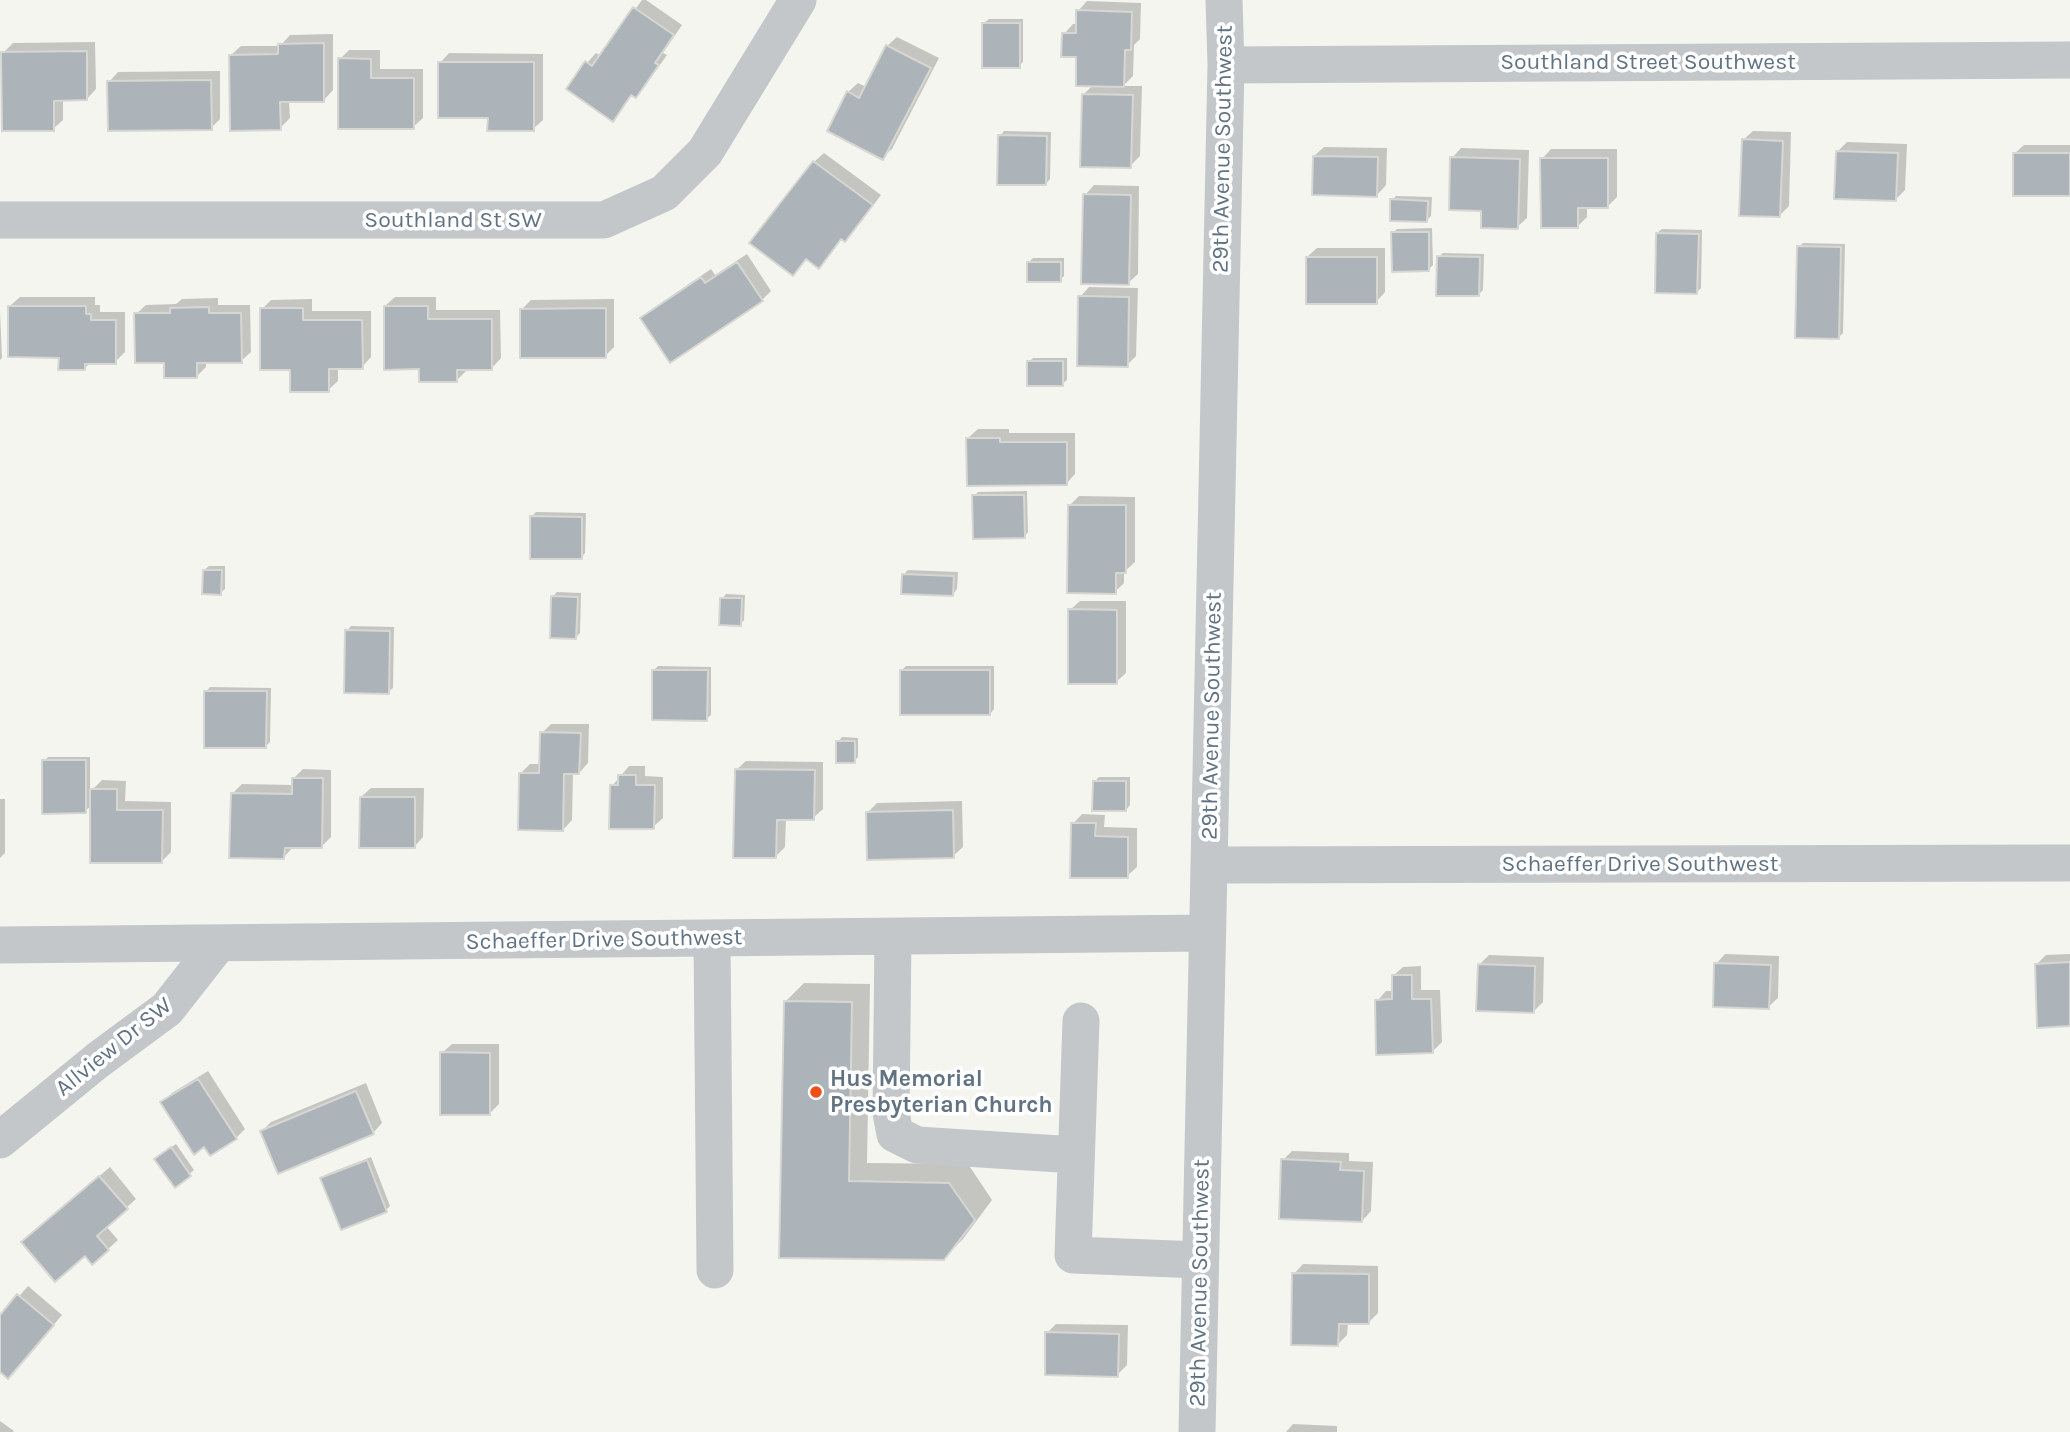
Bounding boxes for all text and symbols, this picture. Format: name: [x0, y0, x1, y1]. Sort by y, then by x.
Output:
street label: 29th Avenue Southwest: [1207, 25, 1239, 273]
street label: Southland Street Southwest: [1500, 48, 1796, 76]
street label: Southland St SW: [364, 206, 542, 234]
street label: 29th Avenue Southwest: [1196, 592, 1228, 840]
street label: Schaeffer Drive Southwest: [1502, 850, 1778, 878]
street label: Schaeffer Drive Southwest: [465, 924, 743, 956]
street label: Allview Dr SW: [50, 992, 178, 1102]
place label: Hus Memorial Presbyterian Church: [830, 1065, 1053, 1119]
marker: Hus Memorial Presbyterian Church: [808, 1084, 824, 1100]
street label: 29th Avenue Southwest: [1184, 1159, 1216, 1407]

